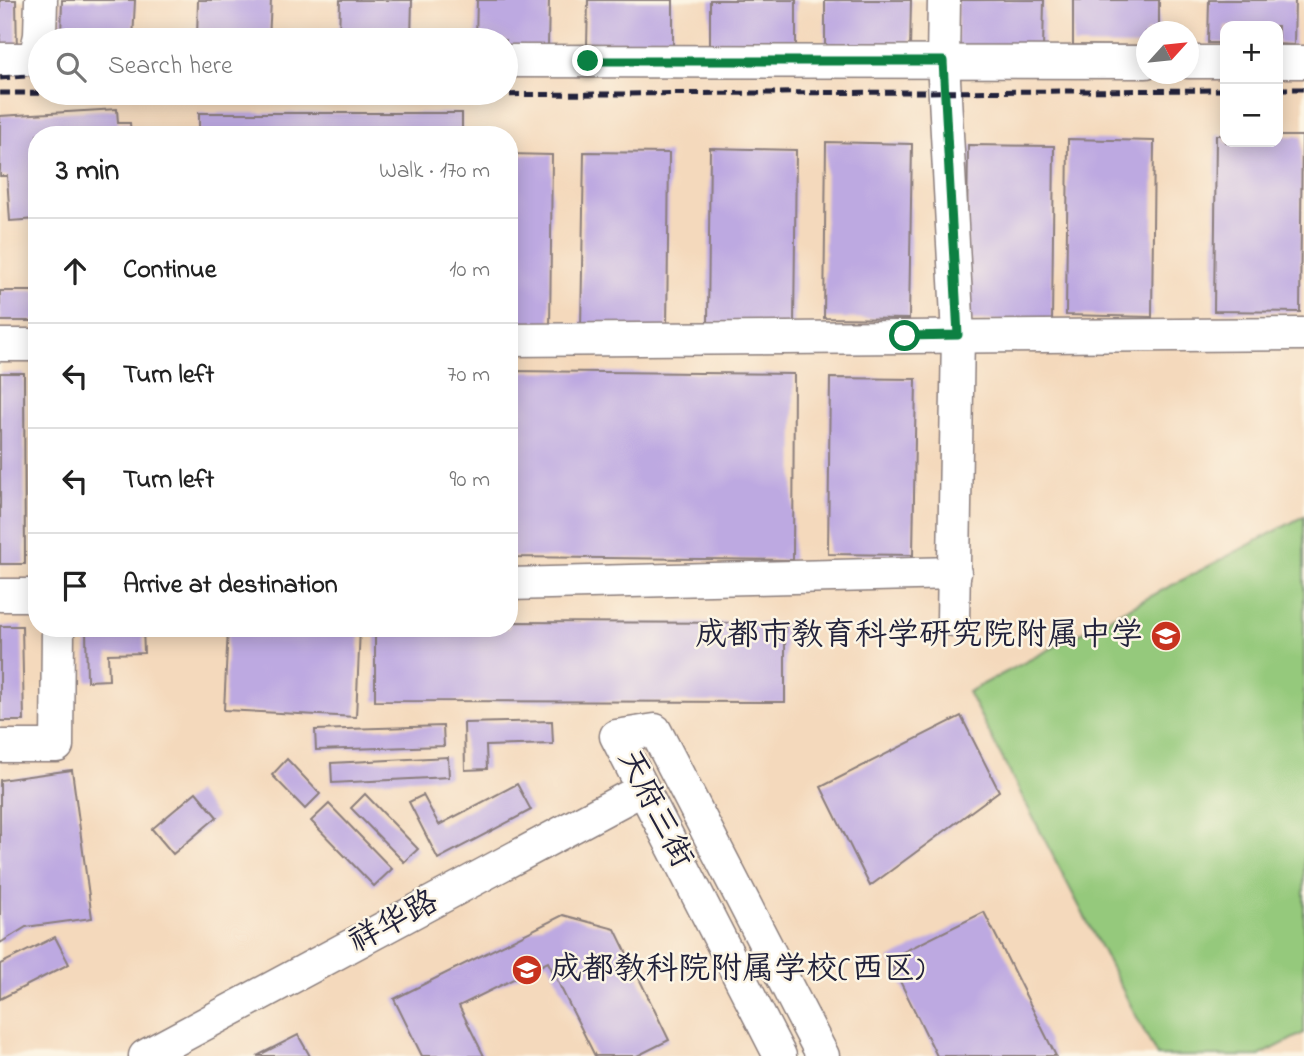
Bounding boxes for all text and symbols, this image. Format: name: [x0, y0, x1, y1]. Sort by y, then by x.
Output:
north arrow: [1136, 21, 1199, 84]
map controls: [1220, 21, 1283, 147]
button: +: [1220, 21, 1283, 84]
search box: [28, 28, 518, 105]
route end: [572, 45, 603, 76]
icon: search: [52, 48, 90, 86]
text: Search here: [108, 48, 233, 86]
button: −: [1220, 84, 1283, 147]
text: 3 min: [56, 150, 119, 194]
text: Walk · 170 m: [379, 155, 490, 188]
icon: ahead: [56, 252, 94, 290]
text: Continue: [123, 252, 216, 290]
text: 10 m: [449, 254, 490, 287]
route start: [889, 320, 920, 351]
icon: left: [56, 357, 94, 395]
text: Turn left: [123, 357, 214, 395]
text: 70 m: [447, 359, 490, 392]
icon: left: [56, 462, 94, 500]
text: Turn left: [123, 462, 214, 500]
text: 90 m: [450, 464, 490, 497]
icon: arrive: [56, 567, 94, 605]
text: Arrive at destination: [123, 567, 338, 605]
place label: 成都市教育科学研究院附属中学: [695, 613, 1143, 660]
school or university icon: 成都市教育科学研究院附属中学: [1149, 619, 1183, 653]
street label: 天府三街: [604, 741, 704, 877]
street label: 祥华路: [341, 880, 447, 966]
place label: 成都教科院附属学校(西区): [550, 947, 925, 994]
school or university icon: 成都教科院附属学校(西区): [510, 953, 544, 987]

